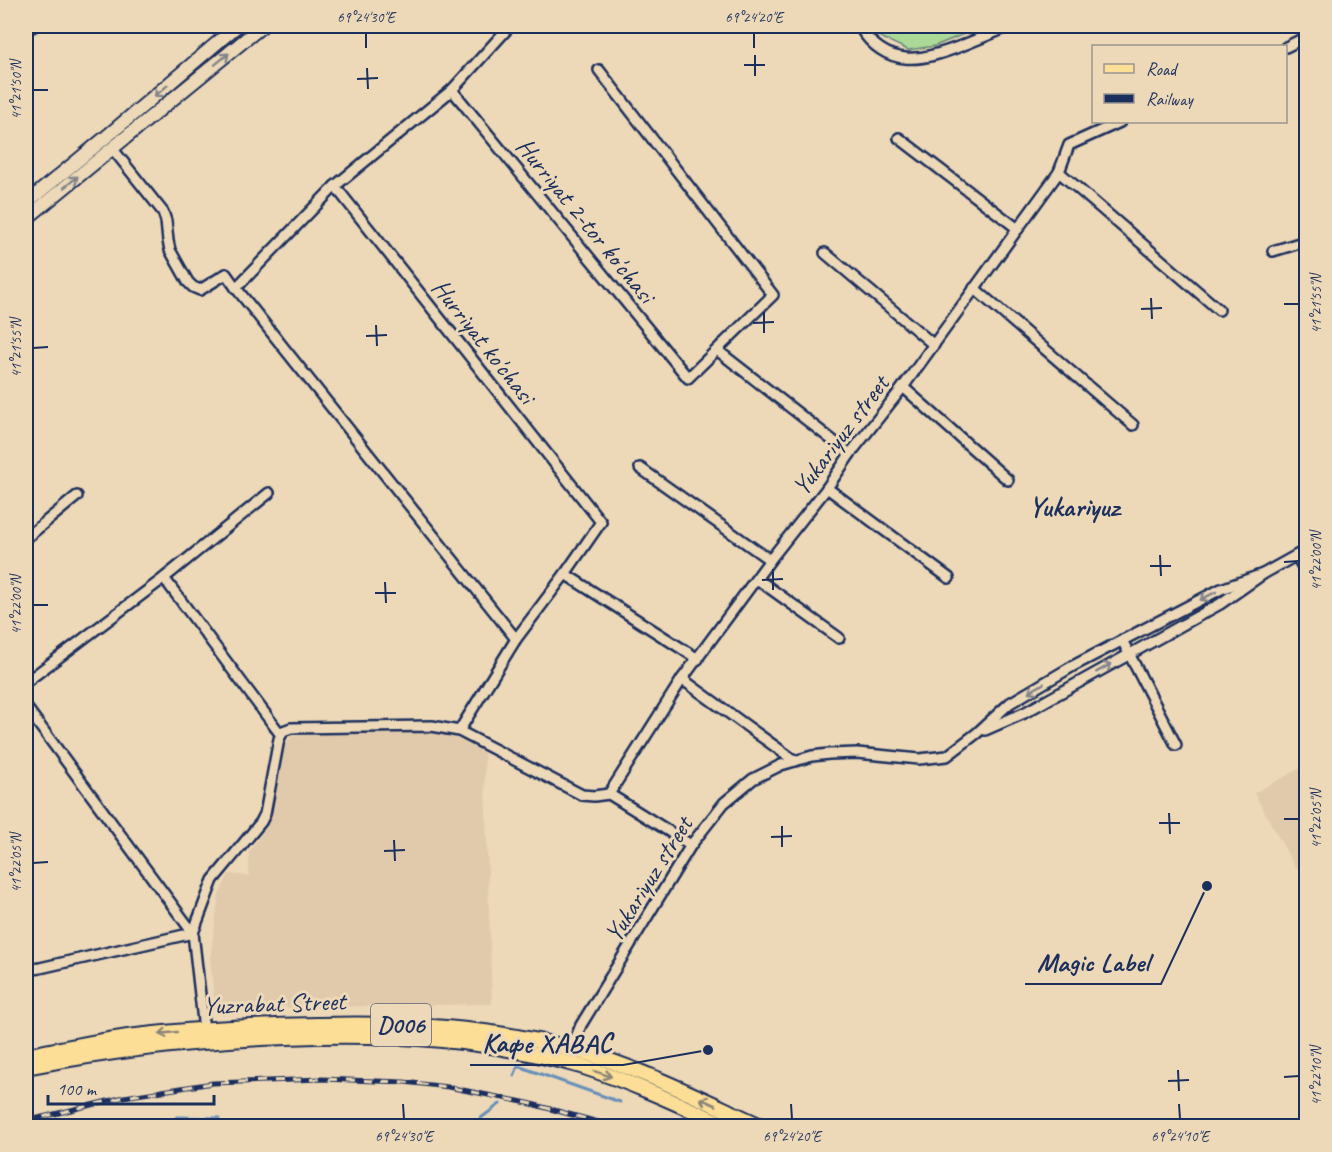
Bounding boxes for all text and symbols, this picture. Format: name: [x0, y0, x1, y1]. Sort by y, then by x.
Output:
text: 69°24'30"E: [337, 8, 397, 27]
text: 69°24'20"E: [725, 8, 785, 27]
legend: [1092, 45, 1287, 123]
one-way arrow: [214, 52, 230, 65]
text: 41°21'50"N: [7, 57, 26, 120]
text: Road: [1146, 58, 1179, 80]
one-way arrow: [154, 84, 169, 98]
text: Railway: [1146, 88, 1194, 110]
street label: Hurriyat 2-tor ko'chasi: [509, 131, 665, 312]
one-way arrow: [63, 175, 78, 189]
text: 41°21'55"N: [1307, 271, 1326, 334]
street label: Hurriyat ko'chasi: [424, 272, 545, 413]
text: 41°21'55"N: [7, 315, 26, 378]
street label: Yukariyuz street: [785, 367, 898, 502]
district label: Yukariyuz: [1029, 489, 1122, 524]
text: 41°22'00"N: [1307, 528, 1326, 591]
text: 41°22'00"N: [7, 572, 26, 635]
one-way arrow: [1200, 591, 1218, 602]
one-way arrow: [1095, 662, 1112, 674]
one-way arrow: [1028, 683, 1046, 694]
text: 41°22'05"N: [1307, 786, 1326, 849]
street label: Yukariyuz street: [597, 808, 701, 948]
text: 41°22'05"N: [7, 830, 26, 893]
callout: Magic Label: [1025, 939, 1161, 984]
text: Magic Label: [1037, 945, 1154, 979]
street label: Yuzrabat Street: [202, 984, 348, 1022]
road number: D006: [371, 1004, 431, 1046]
callout: Кафе ХАВАС: [470, 1020, 623, 1065]
text: Кафе ХАВАС: [482, 1026, 615, 1060]
one-way arrow: [159, 1028, 179, 1039]
text: 41°22'10"N: [1307, 1043, 1326, 1106]
scale bar: [48, 1068, 214, 1106]
one-way arrow: [593, 1069, 612, 1080]
text: 100 m: [57, 1078, 98, 1100]
one-way arrow: [699, 1096, 717, 1108]
text: 69°24'30"E: [375, 1127, 435, 1146]
text: 69°24'20"E: [763, 1127, 823, 1146]
text: 69°24'10"E: [1151, 1127, 1211, 1146]

